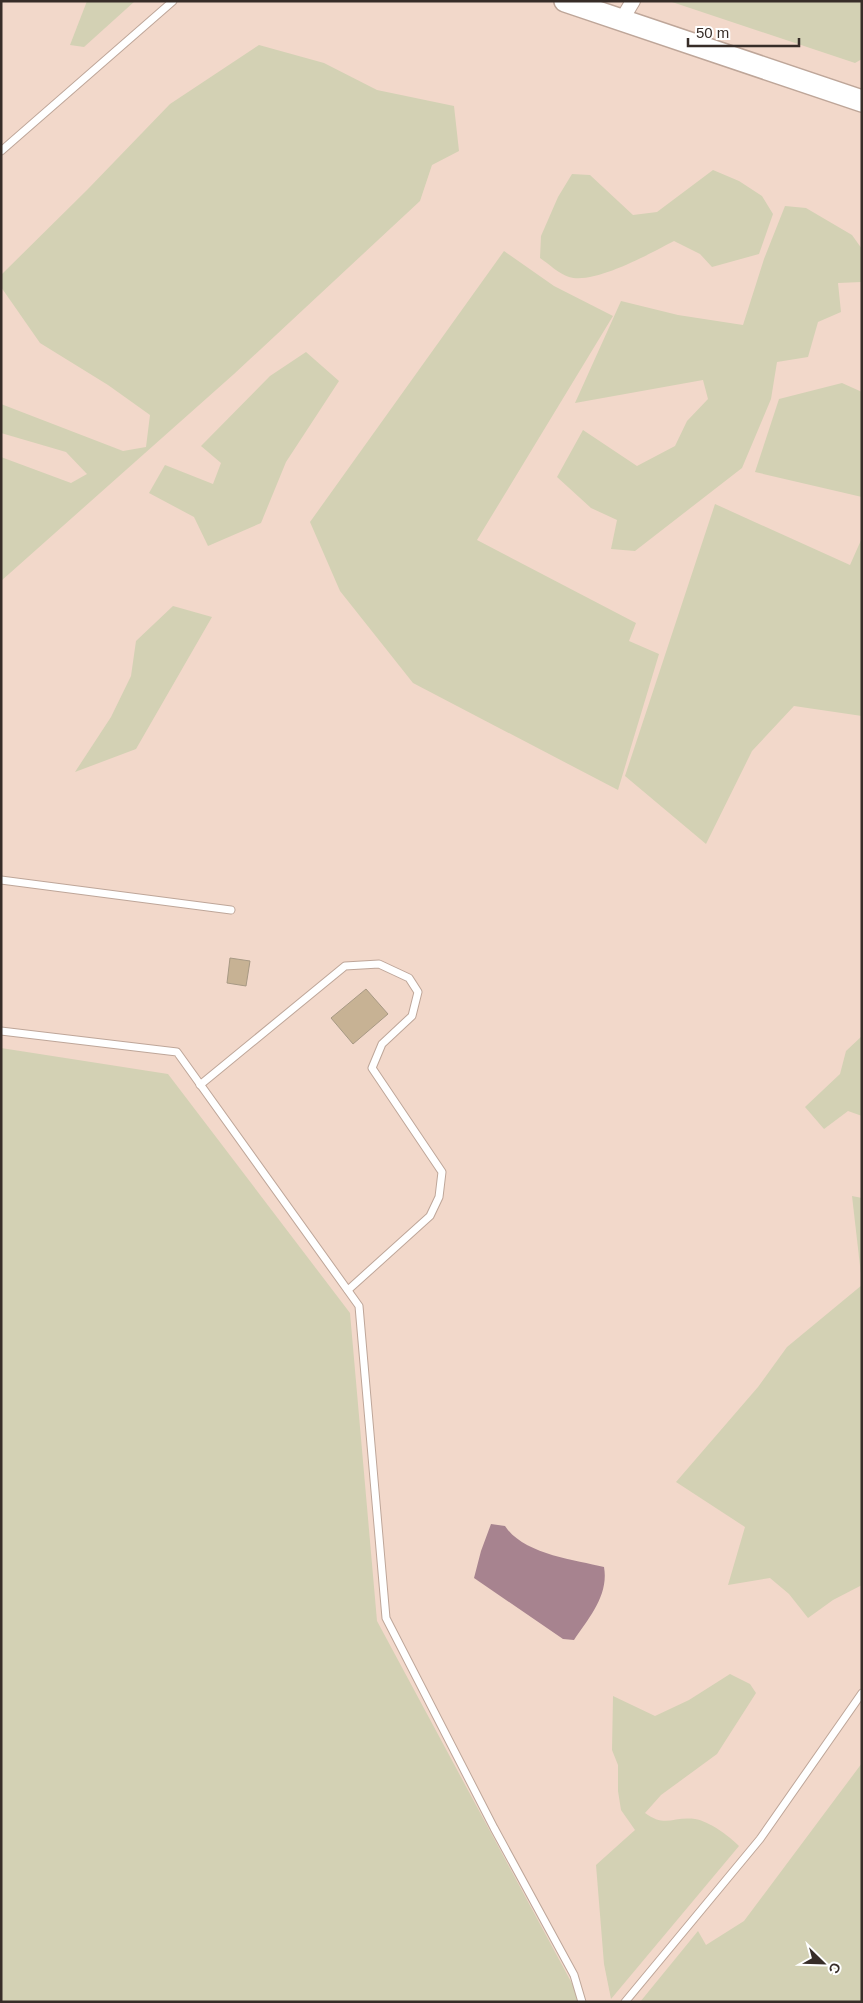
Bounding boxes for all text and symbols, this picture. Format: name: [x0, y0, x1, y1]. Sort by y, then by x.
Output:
scale bar: [688, 15, 799, 47]
text: 50 m: [696, 24, 729, 41]
north arrow: [798, 1938, 848, 1988]
text: С: [826, 1960, 844, 1976]

